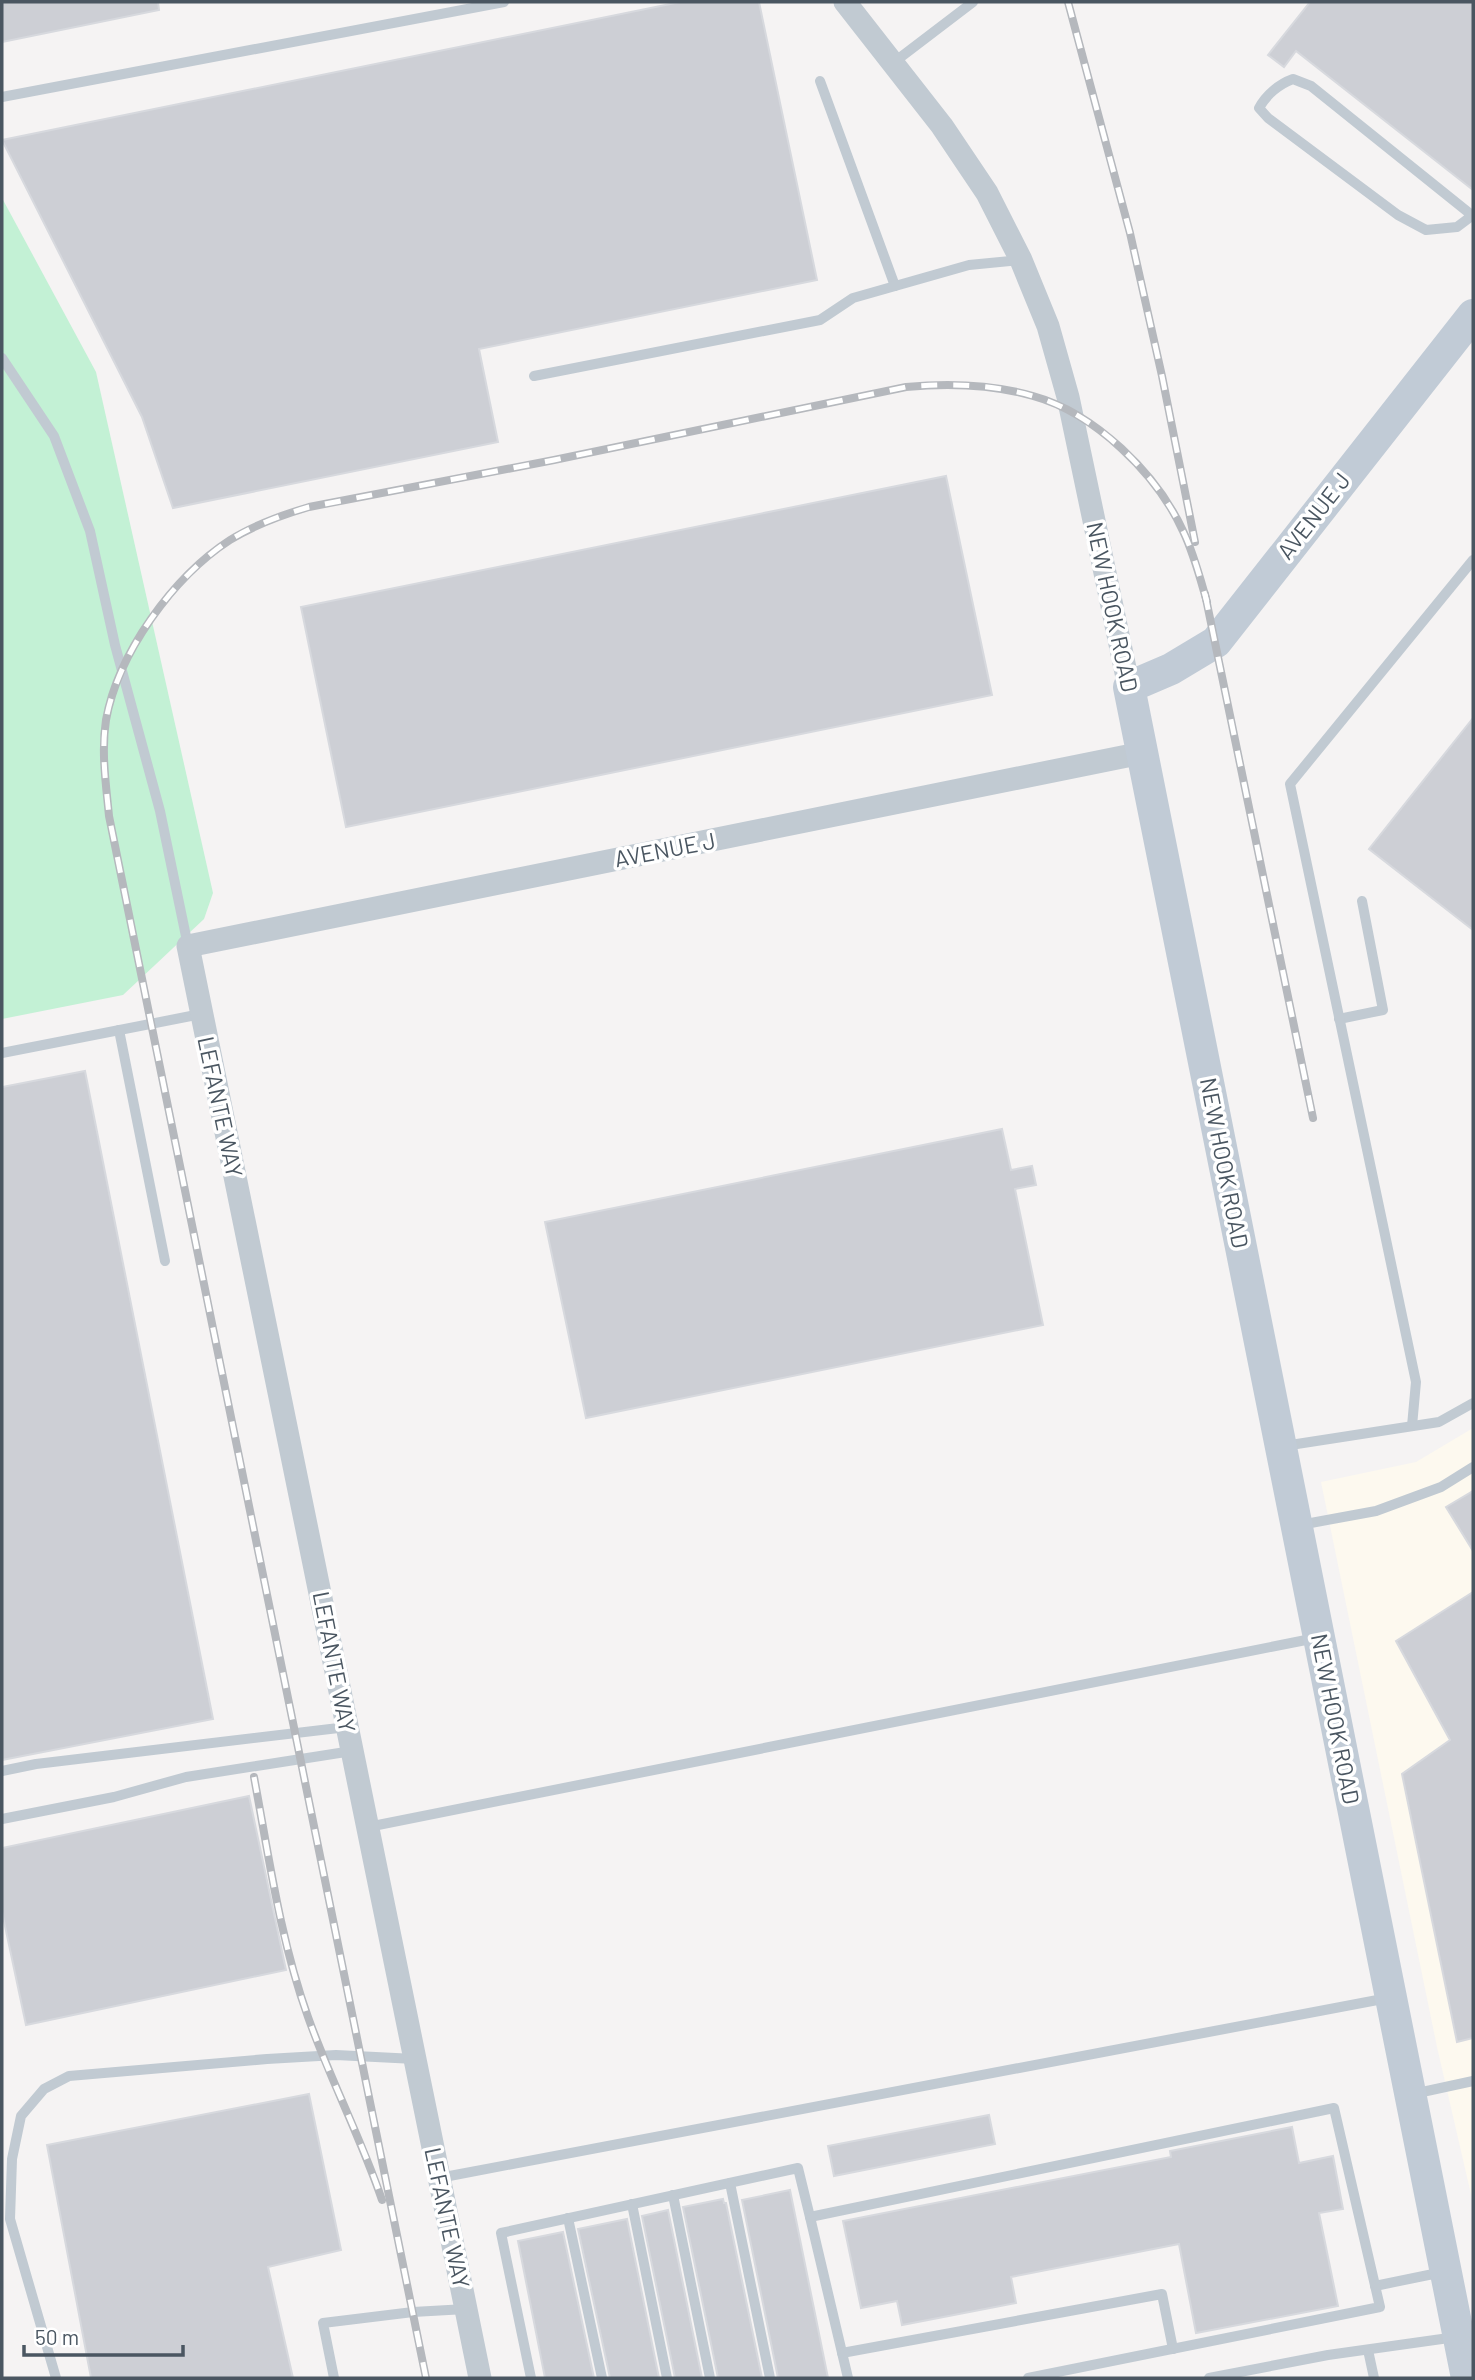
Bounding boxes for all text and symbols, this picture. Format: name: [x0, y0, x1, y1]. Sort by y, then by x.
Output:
street label: AVENUE J: [1271, 466, 1356, 564]
street label: NEW HOOK ROAD: [1081, 519, 1145, 694]
street label: AVENUE J: [612, 826, 718, 873]
street label: LEFANTE WAY: [192, 1034, 250, 1180]
street label: NEW HOOK ROAD: [1195, 1075, 1255, 1250]
street label: LEFANTE WAY: [308, 1589, 362, 1735]
street label: NEW HOOK ROAD: [1306, 1631, 1366, 1806]
street label: LEFANTE WAY: [419, 2145, 477, 2291]
scale bar: [24, 2314, 184, 2358]
text: 50 m: [35, 2324, 79, 2349]

